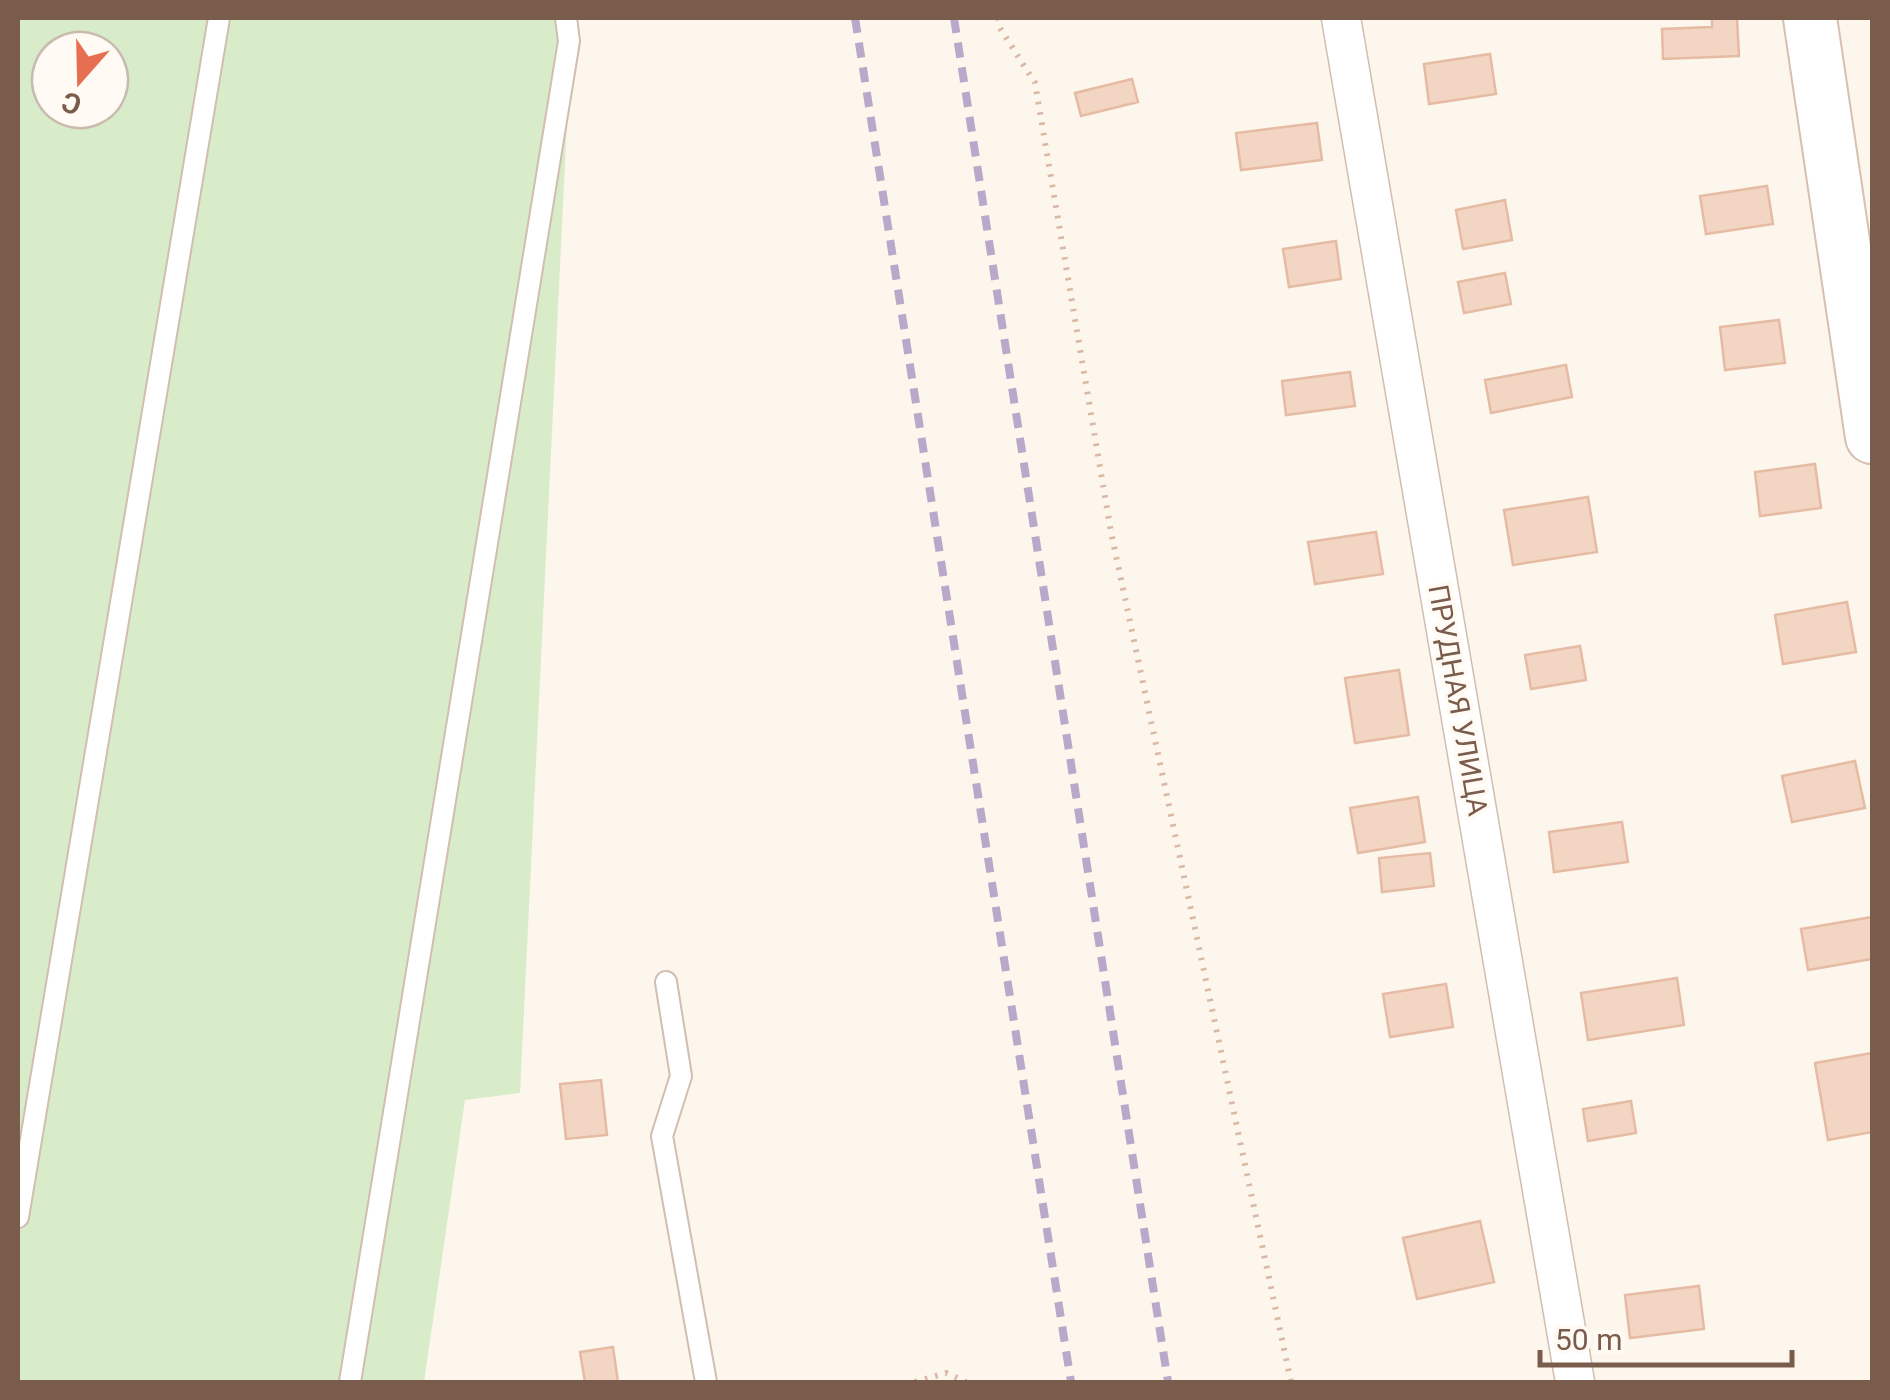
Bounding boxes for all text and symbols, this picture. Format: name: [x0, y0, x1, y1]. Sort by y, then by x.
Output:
north arrow: [30, 30, 130, 130]
text: С: [57, 84, 86, 122]
street label: ПРУДНАЯ УЛИЦА: [1421, 582, 1495, 818]
scale bar: [1540, 1305, 1792, 1367]
text: 50 m: [1555, 1322, 1622, 1357]

